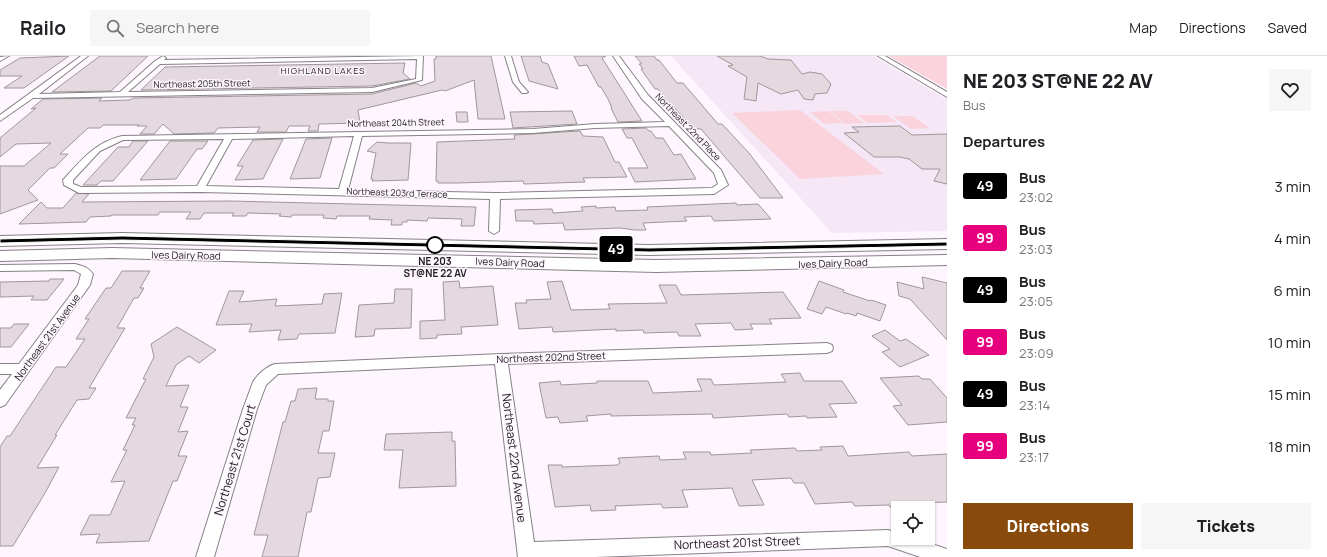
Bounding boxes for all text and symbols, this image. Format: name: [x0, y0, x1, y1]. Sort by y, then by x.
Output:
search box: [90, 10, 370, 46]
text: Railo: [20, 15, 66, 41]
icon: search: [104, 17, 126, 39]
text: Search here: [136, 17, 219, 38]
text: Map: [1129, 18, 1157, 37]
text: Directions: [1179, 18, 1246, 37]
text: Saved: [1268, 18, 1307, 37]
district label: HIGHLAND LAKES: [280, 64, 366, 77]
text: NE 203 ST@NE 22 AV: [963, 68, 1153, 94]
button: heart: [1269, 69, 1311, 111]
street label: Northeast 205th Street: [153, 76, 251, 91]
street label: Northeast 22nd Place: [653, 90, 724, 163]
text: Bus: [963, 96, 986, 114]
street label: Northeast 204th Street: [347, 115, 445, 130]
text: Departures: [963, 131, 1045, 152]
text: Bus: [1019, 167, 1046, 188]
text: 49: [977, 176, 993, 195]
text: 3 min: [1275, 176, 1311, 197]
street label: Northeast 203rd Terrace: [346, 184, 448, 201]
text: 23:02: [1019, 188, 1053, 206]
text: Bus: [1019, 219, 1046, 240]
text: 99: [976, 228, 994, 247]
text: 4 min: [1274, 228, 1311, 249]
marker: NE 203 ST@NE 22 AV: [426, 236, 444, 254]
line badge: 49: [598, 236, 634, 262]
text: 49: [608, 239, 624, 258]
text: 23:03: [1019, 240, 1053, 258]
street label: Ives Dairy Road: [151, 247, 221, 263]
place label: NE 203 ST@NE 22 AV: [403, 254, 467, 280]
street label: Ives Dairy Road: [475, 254, 545, 270]
street label: Ives Dairy Road: [798, 255, 868, 271]
text: Bus: [1019, 271, 1046, 292]
text: 49: [977, 280, 993, 299]
text: 6 min: [1274, 280, 1311, 301]
street label: Northeast 21st Avenue: [11, 291, 83, 383]
text: 23:05: [1019, 292, 1053, 310]
text: Bus: [1019, 323, 1046, 344]
text: 99: [976, 332, 994, 351]
text: 10 min: [1268, 332, 1311, 353]
text: 23:09: [1019, 344, 1053, 362]
street label: Northeast 202nd Street: [496, 348, 606, 366]
text: Bus: [1019, 375, 1046, 396]
text: 49: [977, 384, 993, 403]
text: 15 min: [1268, 384, 1311, 405]
street label: Northeast 22nd Avenue: [498, 392, 531, 523]
text: 23:14: [1019, 396, 1050, 414]
street label: Northeast 21st Court: [209, 402, 260, 518]
text: Bus: [1019, 427, 1046, 448]
text: 99: [976, 436, 994, 455]
text: 18 min: [1268, 436, 1311, 457]
text: 23:17: [1019, 448, 1049, 466]
map controls: [891, 501, 935, 545]
button: locate: [891, 501, 935, 545]
button: Directions: [963, 503, 1133, 549]
button: Tickets: [1141, 503, 1311, 549]
street label: Northeast 201st Street: [674, 532, 801, 553]

